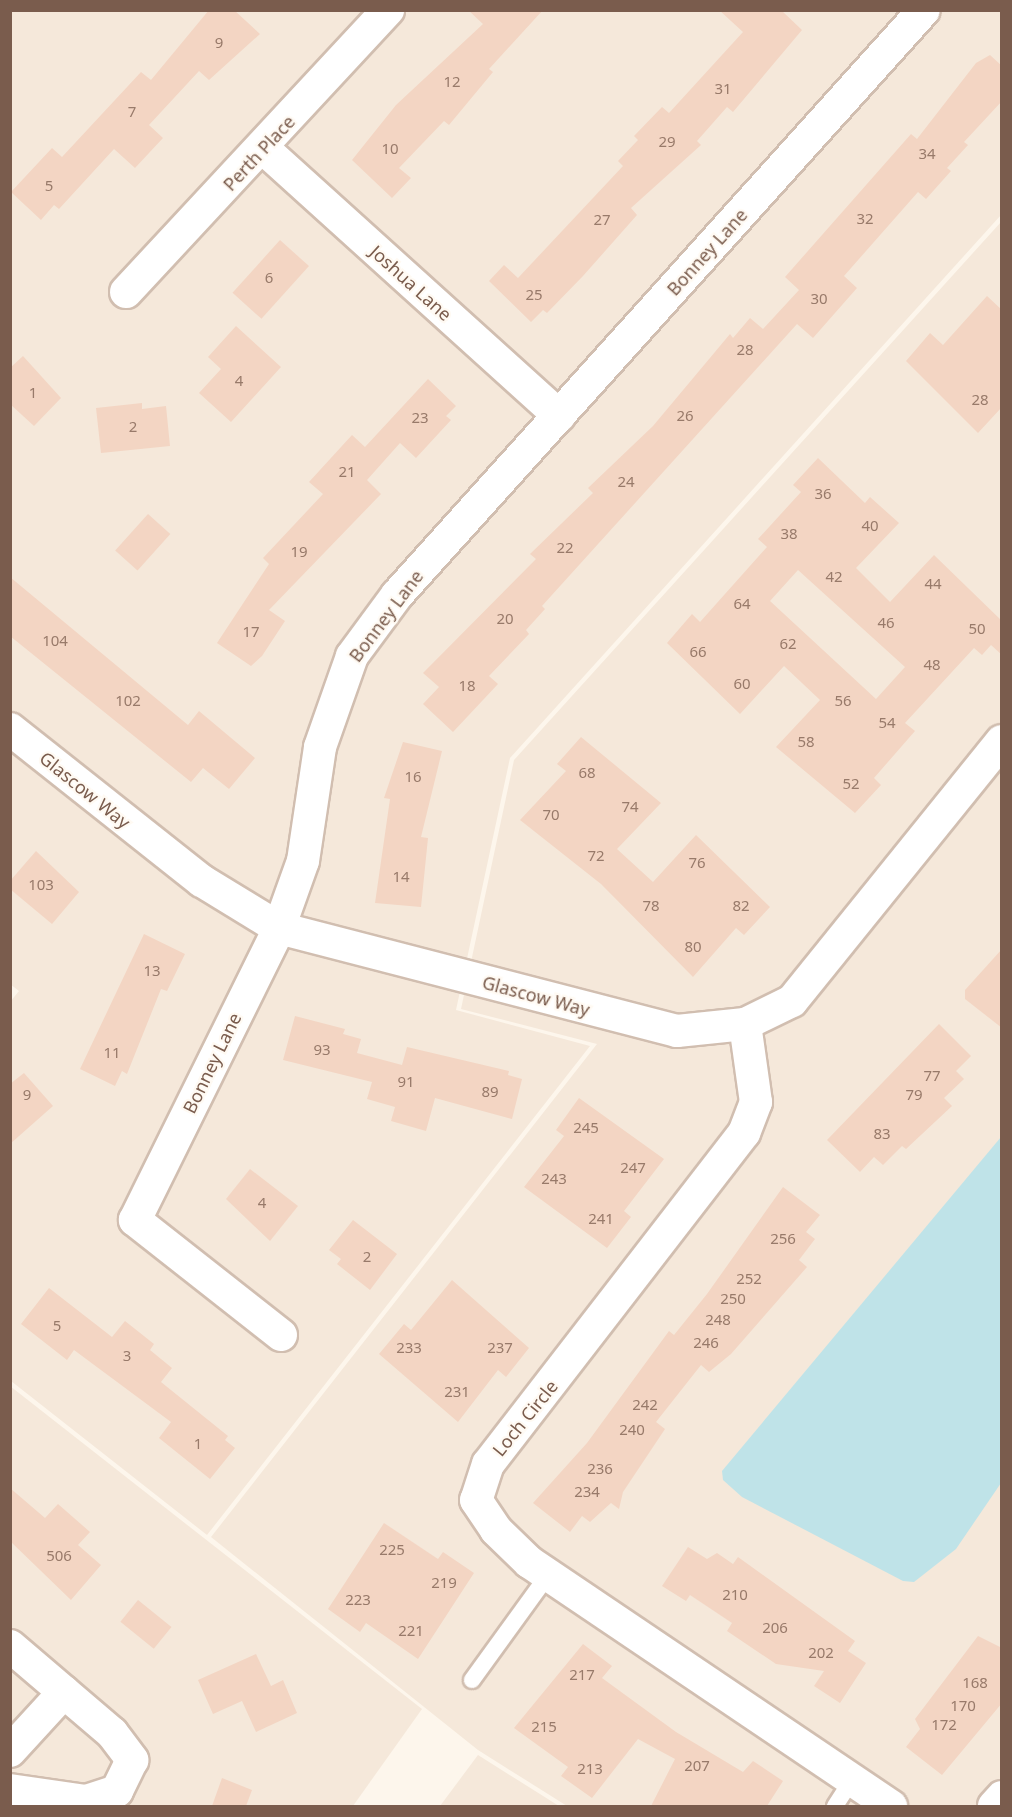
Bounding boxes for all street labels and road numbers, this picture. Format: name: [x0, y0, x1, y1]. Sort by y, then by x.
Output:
street label: Perth Place: [219, 111, 299, 195]
street label: Bonney Lane: [662, 204, 752, 300]
street label: Joshua Lane: [366, 241, 456, 325]
street label: Bonney Lane: [344, 566, 428, 666]
street label: Glascow Way: [35, 747, 135, 833]
street label: Glascow Way: [480, 971, 592, 1021]
street label: Bonney Lane: [178, 1009, 246, 1117]
street label: Loch Circle: [488, 1376, 562, 1460]

